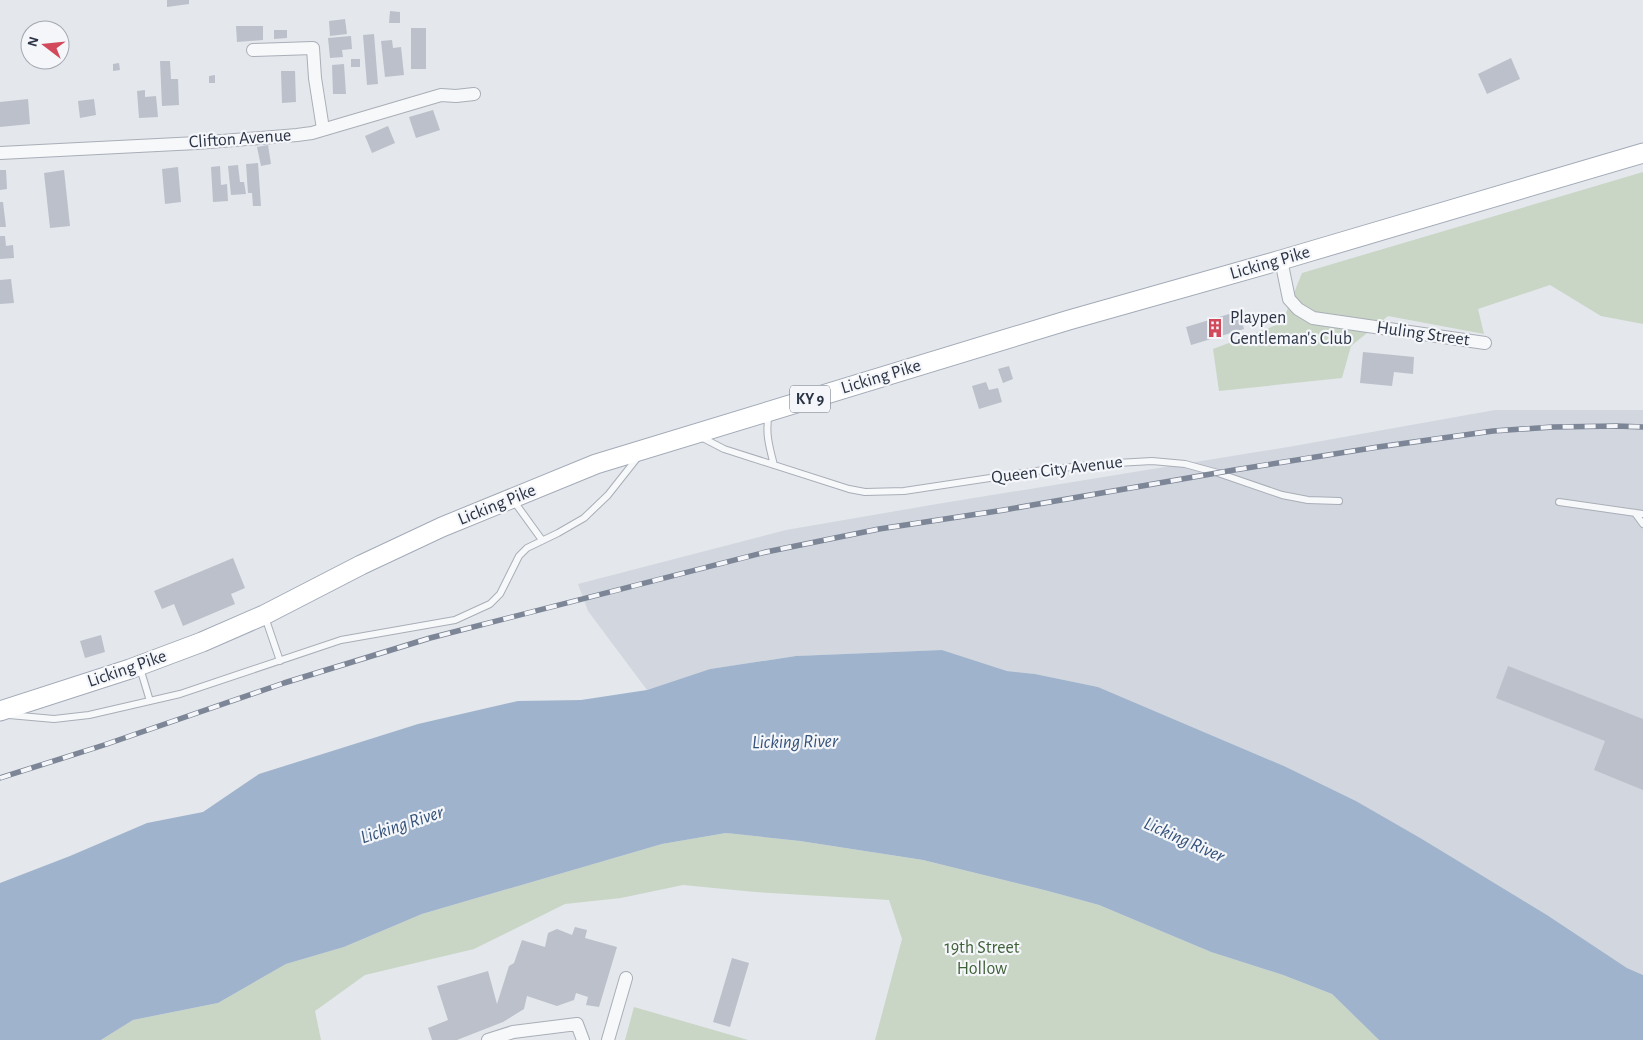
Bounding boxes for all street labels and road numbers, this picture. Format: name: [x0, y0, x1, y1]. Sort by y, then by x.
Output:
street label: Clifton Avenue: [188, 126, 292, 152]
street label: Licking Pike: [1228, 243, 1312, 283]
street label: Huling Street: [1375, 319, 1471, 349]
street label: Licking Pike: [839, 356, 923, 398]
road number: KY 9: [790, 386, 830, 412]
street label: Queen City Avenue: [990, 453, 1124, 487]
street label: Licking Pike: [455, 481, 539, 529]
street label: Licking Pike: [85, 647, 169, 691]

